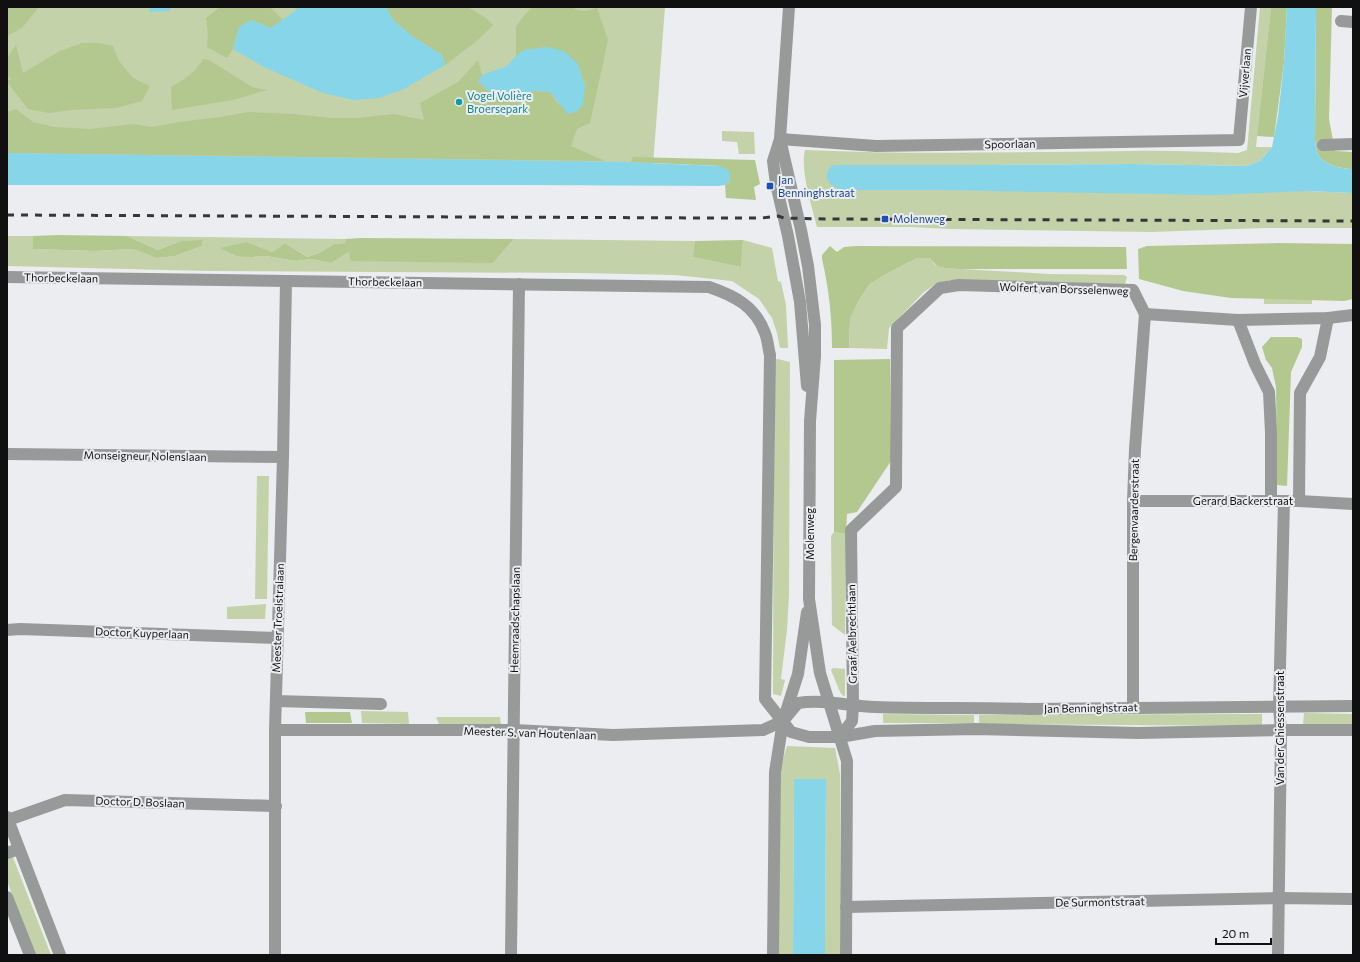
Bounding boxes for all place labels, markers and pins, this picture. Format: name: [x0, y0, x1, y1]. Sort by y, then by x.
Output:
place label: Vogel Volière Broersepark: [467, 89, 532, 115]
marker: Vogel Volière Broersepark: [454, 97, 464, 107]
place label: Jan Benninghstraat: [778, 173, 855, 199]
marker: Jan Benninghstraat: [765, 181, 775, 191]
place label: Molenweg: [893, 212, 945, 225]
marker: Molenweg: [880, 214, 890, 224]

